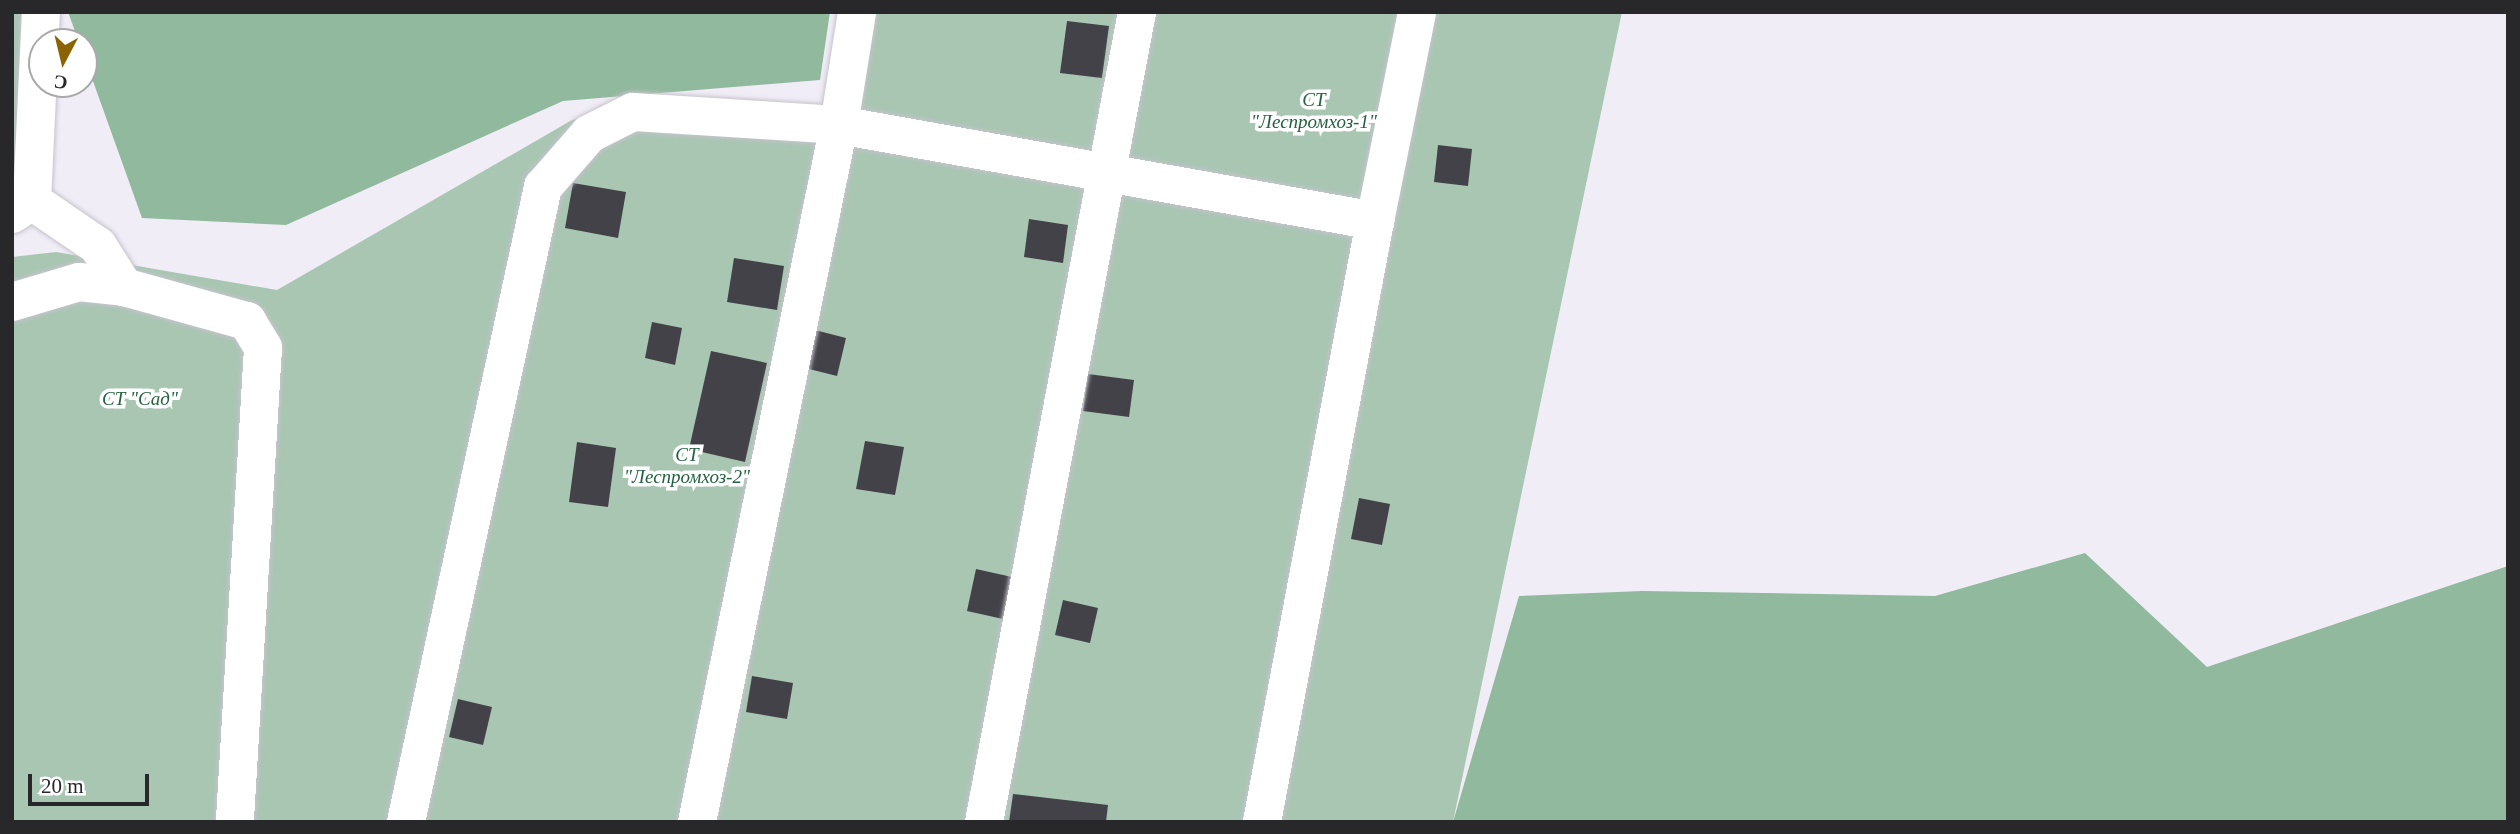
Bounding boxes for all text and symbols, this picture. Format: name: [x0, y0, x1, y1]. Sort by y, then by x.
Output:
north arrow: [28, 28, 98, 98]
text: С: [53, 71, 69, 94]
park label: СТ "Леспромхоз-1": [1251, 89, 1377, 133]
park label: СТ "Сад": [102, 388, 178, 410]
park label: СТ "Леспромхоз-2": [624, 444, 750, 488]
scale bar: [32, 760, 152, 804]
text: 20 m: [41, 774, 84, 798]

